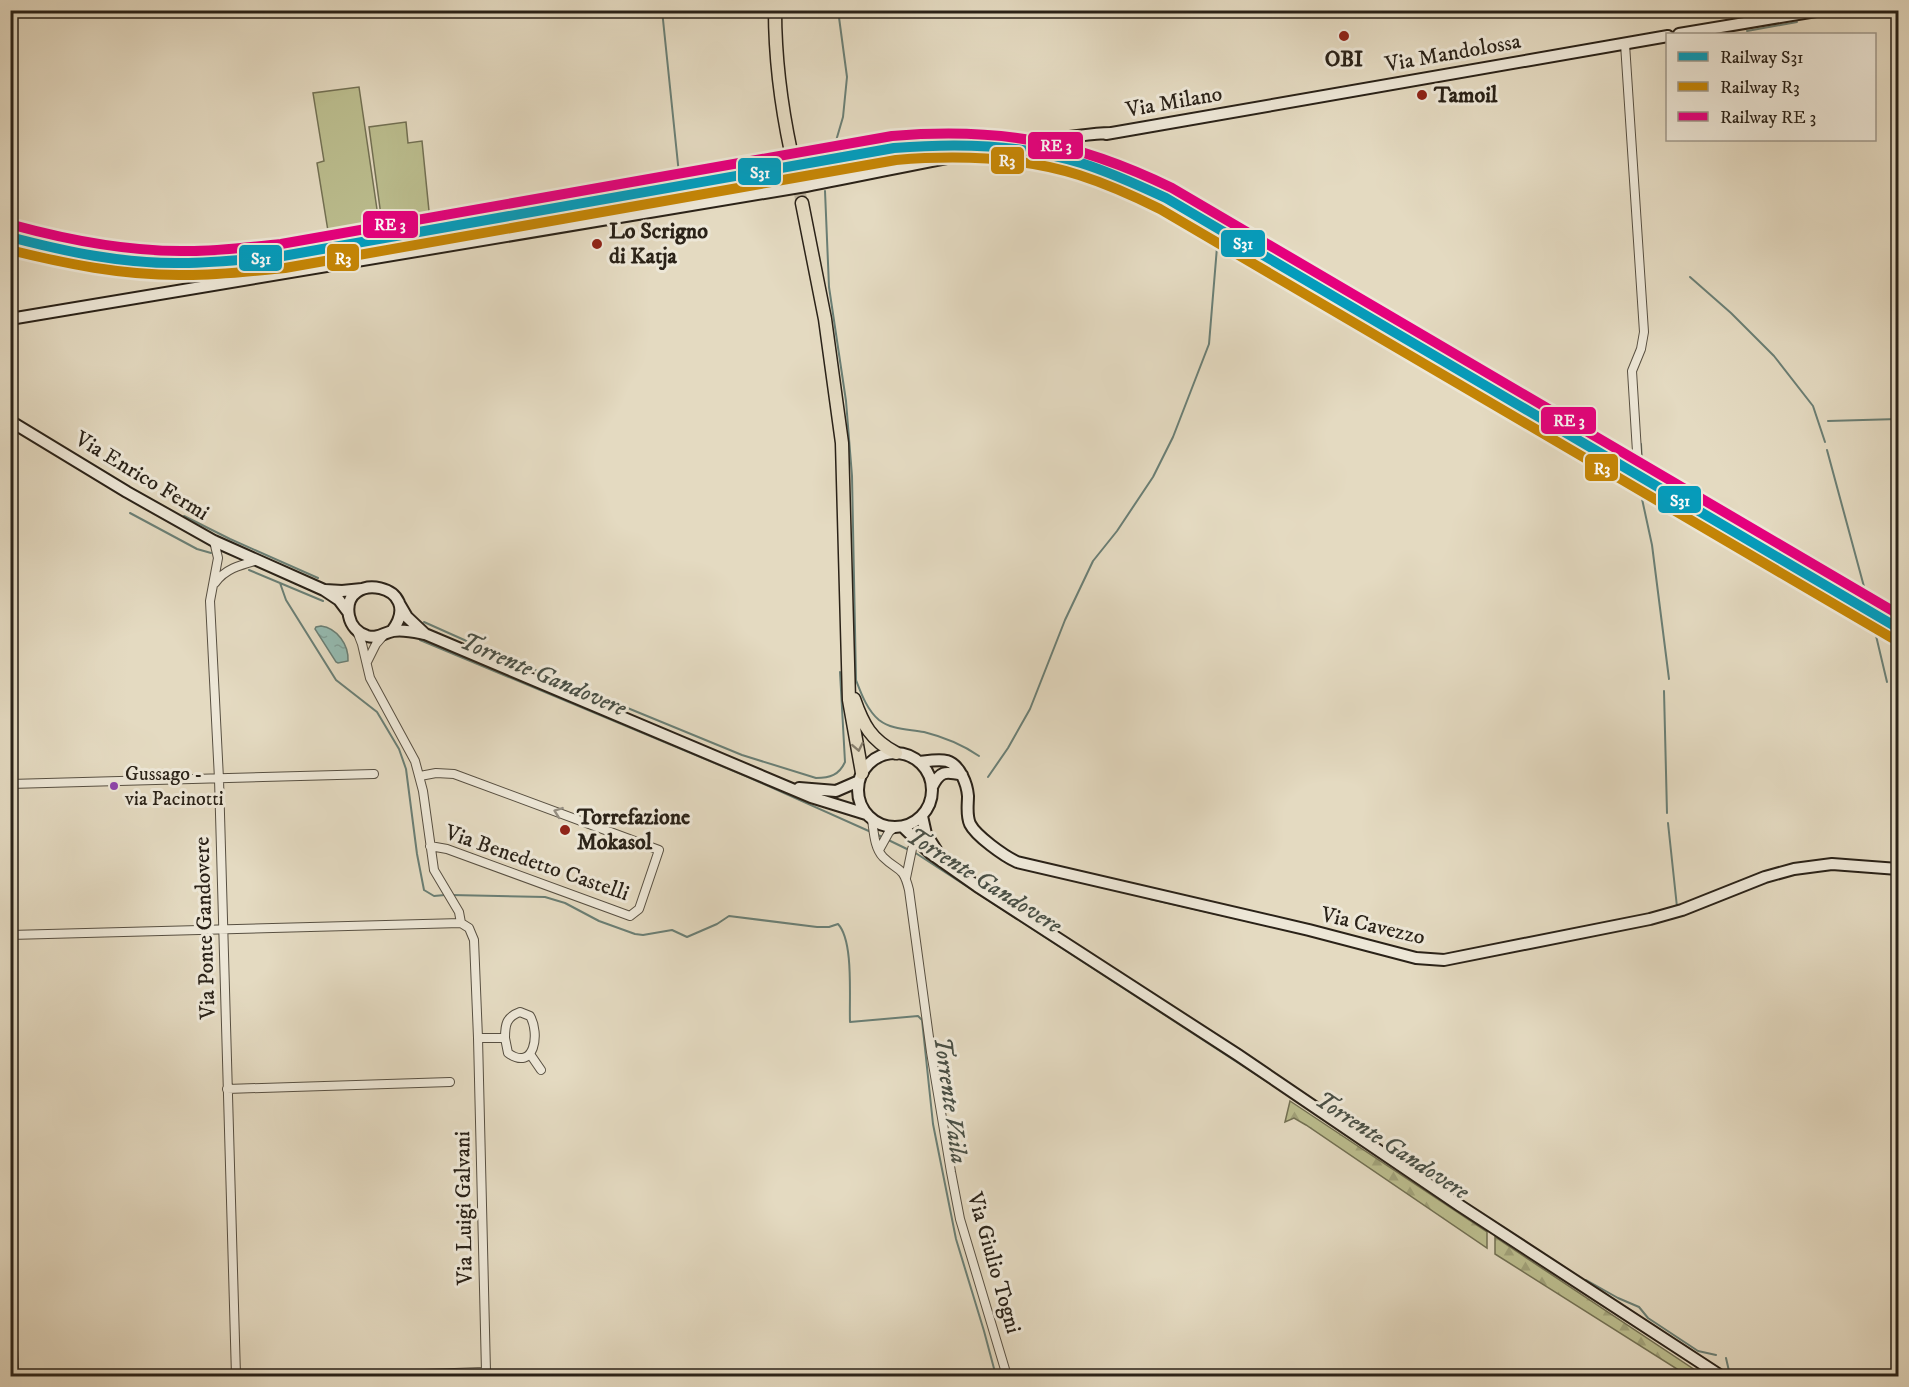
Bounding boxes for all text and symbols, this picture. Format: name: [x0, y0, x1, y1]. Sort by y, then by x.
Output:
street label: Via Mandolossa: [1382, 28, 1524, 78]
marker: OBI: [1337, 29, 1351, 43]
legend: [1666, 33, 1876, 141]
place label: OBI: [1325, 46, 1363, 73]
text: Railway S31: [1720, 47, 1804, 69]
text: Railway R3: [1720, 77, 1800, 99]
street label: Via Milano: [1123, 80, 1224, 124]
place label: Tamoil: [1433, 82, 1498, 109]
marker: Tamoil: [1415, 88, 1429, 102]
text: Railway RE 3: [1720, 107, 1816, 129]
line badge: RE 3: [1027, 131, 1084, 160]
text: RE 3: [1040, 136, 1072, 156]
line badge: R3: [990, 146, 1025, 175]
text: R3: [999, 151, 1015, 171]
line badge: S31: [737, 157, 782, 186]
text: S31: [750, 163, 770, 183]
line badge: RE 3: [362, 210, 419, 239]
text: RE 3: [374, 215, 406, 235]
place label: Lo Scrigno di Katja: [609, 218, 708, 271]
line badge: S31: [1220, 229, 1266, 258]
text: S31: [1233, 234, 1253, 254]
marker: Lo Scrigno di Katja: [590, 237, 604, 251]
line badge: R3: [326, 243, 360, 272]
line badge: S31: [238, 244, 283, 272]
text: S31: [251, 249, 271, 269]
text: R3: [335, 249, 351, 269]
line badge: RE 3: [1540, 406, 1597, 435]
text: RE 3: [1553, 411, 1585, 431]
street label: Via Enrico Fermi: [69, 425, 214, 527]
line badge: R3: [1584, 453, 1619, 482]
text: R3: [1594, 459, 1610, 479]
line badge: S31: [1657, 485, 1702, 514]
text: S31: [1670, 491, 1690, 511]
water label: Torrente Gandovere: [455, 627, 631, 724]
one-way arrow: [851, 742, 864, 752]
place label: Gussago - via Pacinotti: [124, 762, 224, 812]
marker: Gussago - via Pacinotti: [108, 780, 120, 792]
place label: Torrefazione Mokasol: [576, 804, 690, 856]
one-way arrow: [553, 807, 564, 820]
street label: Via Benedetto Castelli: [440, 818, 633, 907]
water label: Torrente Gandovere: [901, 821, 1068, 941]
marker: Torrefazione Mokasol: [558, 823, 572, 837]
street label: Via Ponte Gandovere: [188, 836, 222, 1021]
street label: Via Cavezzo: [1317, 901, 1428, 951]
water label: Torrente Vaila: [926, 1034, 974, 1166]
water label: Torrente Gandovere: [1309, 1085, 1475, 1207]
street label: Via Luigi Galvani: [449, 1131, 479, 1286]
street label: Via Giulio Togni: [961, 1188, 1027, 1337]

